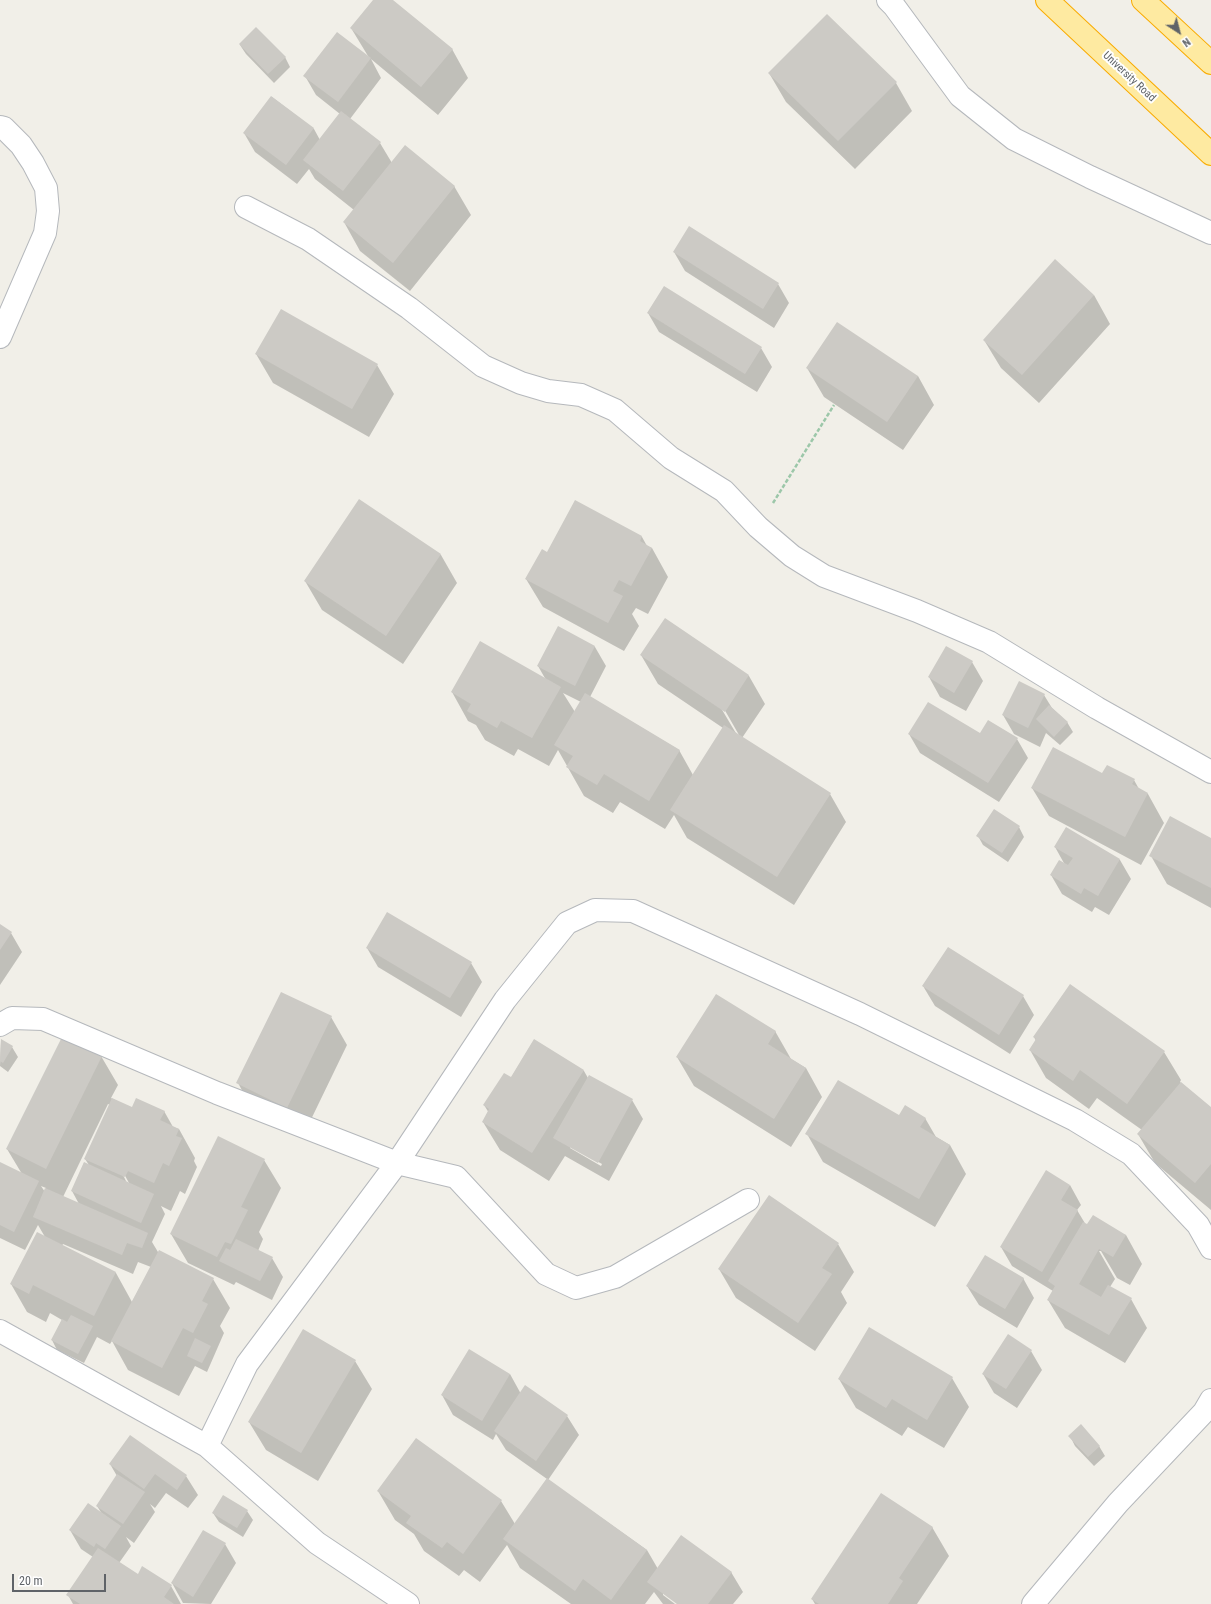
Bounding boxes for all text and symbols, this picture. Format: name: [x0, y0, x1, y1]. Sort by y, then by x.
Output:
north arrow: [1159, 12, 1199, 52]
text: N: [1180, 35, 1193, 49]
street label: University Road: [1100, 49, 1158, 105]
scale bar: [14, 1566, 108, 1592]
text: 20 m: [19, 1574, 43, 1588]

